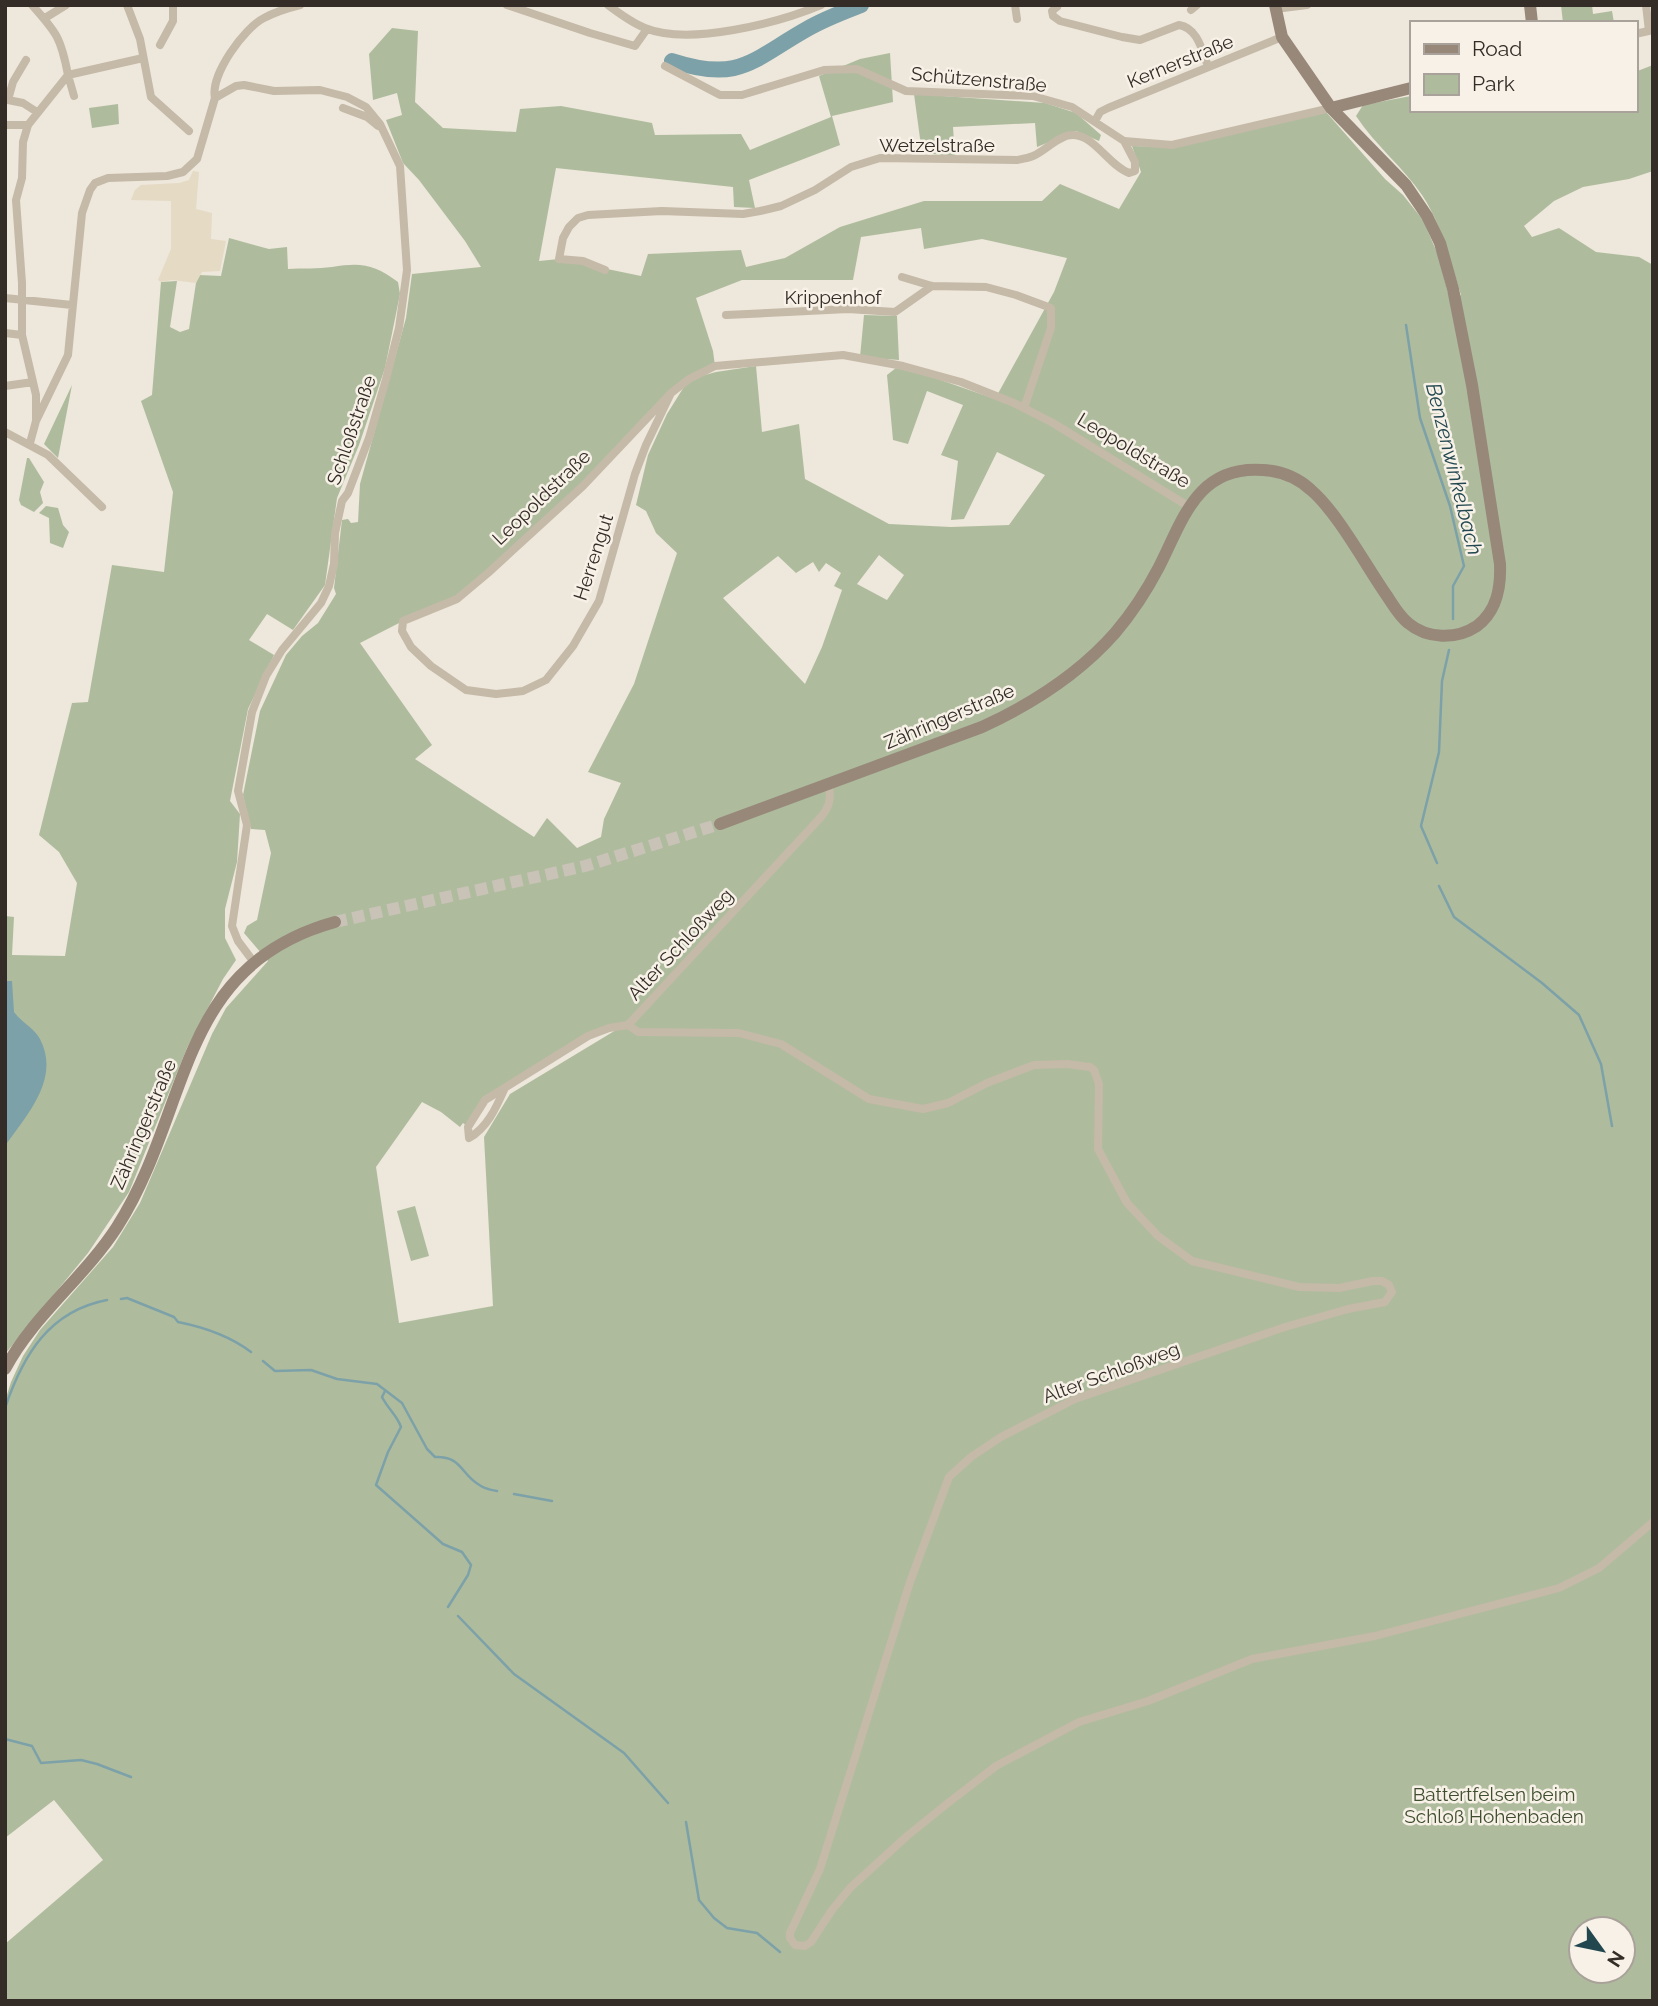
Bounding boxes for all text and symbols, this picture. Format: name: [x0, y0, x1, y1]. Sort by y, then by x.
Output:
legend: [1410, 21, 1637, 112]
street label: Kernerstraße: [1124, 30, 1236, 92]
text: Road: [1472, 36, 1522, 61]
street label: Schützenstraße: [910, 62, 1048, 96]
text: Park: [1472, 71, 1515, 96]
street label: Wetzelstraße: [879, 134, 995, 156]
street label: Krippenhof: [784, 286, 882, 308]
street label: Schloßstraße: [322, 372, 380, 488]
water label: Benzenwinkelbach: [1421, 380, 1488, 558]
street label: Leopoldstraße: [1074, 408, 1194, 492]
street label: Leopoldstraße: [488, 445, 594, 549]
street label: Herrengut: [569, 510, 618, 603]
street label: Zähringerstraße: [881, 679, 1017, 753]
street label: Alter Schloßweg: [623, 884, 737, 1004]
street label: Zähringerstraße: [106, 1056, 180, 1192]
street label: Alter Schloßweg: [1040, 1337, 1182, 1407]
park label: Battertfelsen beim Schloß Hohenbaden: [1404, 1783, 1584, 1827]
north arrow: [1567, 1915, 1637, 1985]
text: N: [1603, 1947, 1629, 1971]

